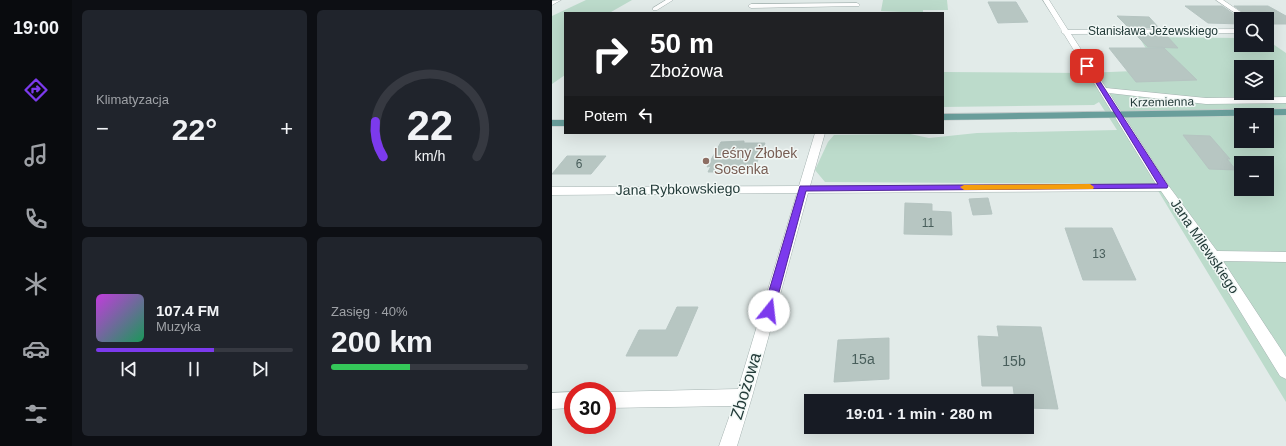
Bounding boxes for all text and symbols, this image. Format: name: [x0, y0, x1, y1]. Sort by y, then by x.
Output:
map controls: [1234, 12, 1274, 196]
button: search: [1234, 12, 1274, 52]
text: 19:00: [13, 18, 59, 38]
street label: Stanisława Jeżewskiego: [1088, 24, 1218, 38]
icon: right: [584, 28, 636, 80]
text: 50 m: [650, 28, 714, 59]
pin: [1070, 49, 1104, 83]
icon: arrive: [1076, 55, 1098, 77]
button: layers: [1234, 60, 1274, 100]
text: Zbożowa: [650, 61, 723, 81]
icon: directions: [22, 76, 50, 104]
text: Klimatyzacja: [96, 92, 169, 107]
street label: Krzemienna: [1130, 94, 1194, 110]
text: 22: [406, 101, 453, 148]
icon: left: [635, 104, 657, 126]
text: Potem: [584, 107, 627, 124]
button: +: [1234, 108, 1274, 148]
text: 22°: [172, 113, 217, 146]
text: −: [96, 116, 109, 141]
text: +: [280, 116, 293, 141]
icon: music: [22, 141, 50, 169]
place label: Leśny Żłobek Sosenka: [714, 144, 798, 177]
text: km/h: [414, 147, 445, 163]
marker: Leśny Żłobek Sosenka: [701, 156, 711, 166]
button: −: [1234, 156, 1274, 196]
house number: 6: [576, 157, 583, 171]
street label: Jana Rybkowskiego: [616, 180, 741, 198]
street label: Jana Milewskiego: [1167, 196, 1243, 296]
icon: phone: [22, 205, 50, 233]
house number: 11: [922, 216, 935, 230]
house number: 13: [1092, 247, 1106, 261]
icon: climate: [22, 270, 50, 298]
position arrow: [748, 290, 790, 332]
text: 107.4 FM: [156, 302, 219, 319]
text: Zasięg · 40%: [331, 304, 408, 319]
text: Muzyka: [156, 319, 201, 334]
text: 200 km: [331, 325, 433, 358]
icon: car: [22, 335, 50, 363]
street label: Zbożowa: [727, 350, 765, 422]
house number: 15a: [851, 351, 875, 367]
house number: 15b: [1002, 353, 1026, 369]
icon: previous: [118, 358, 140, 380]
icon: pause: [183, 358, 205, 380]
icon: next: [249, 358, 271, 380]
speed limit sign: 30: [564, 382, 616, 434]
icon: filters: [22, 400, 50, 428]
text: 19:01 · 1 min · 280 m: [846, 405, 992, 422]

